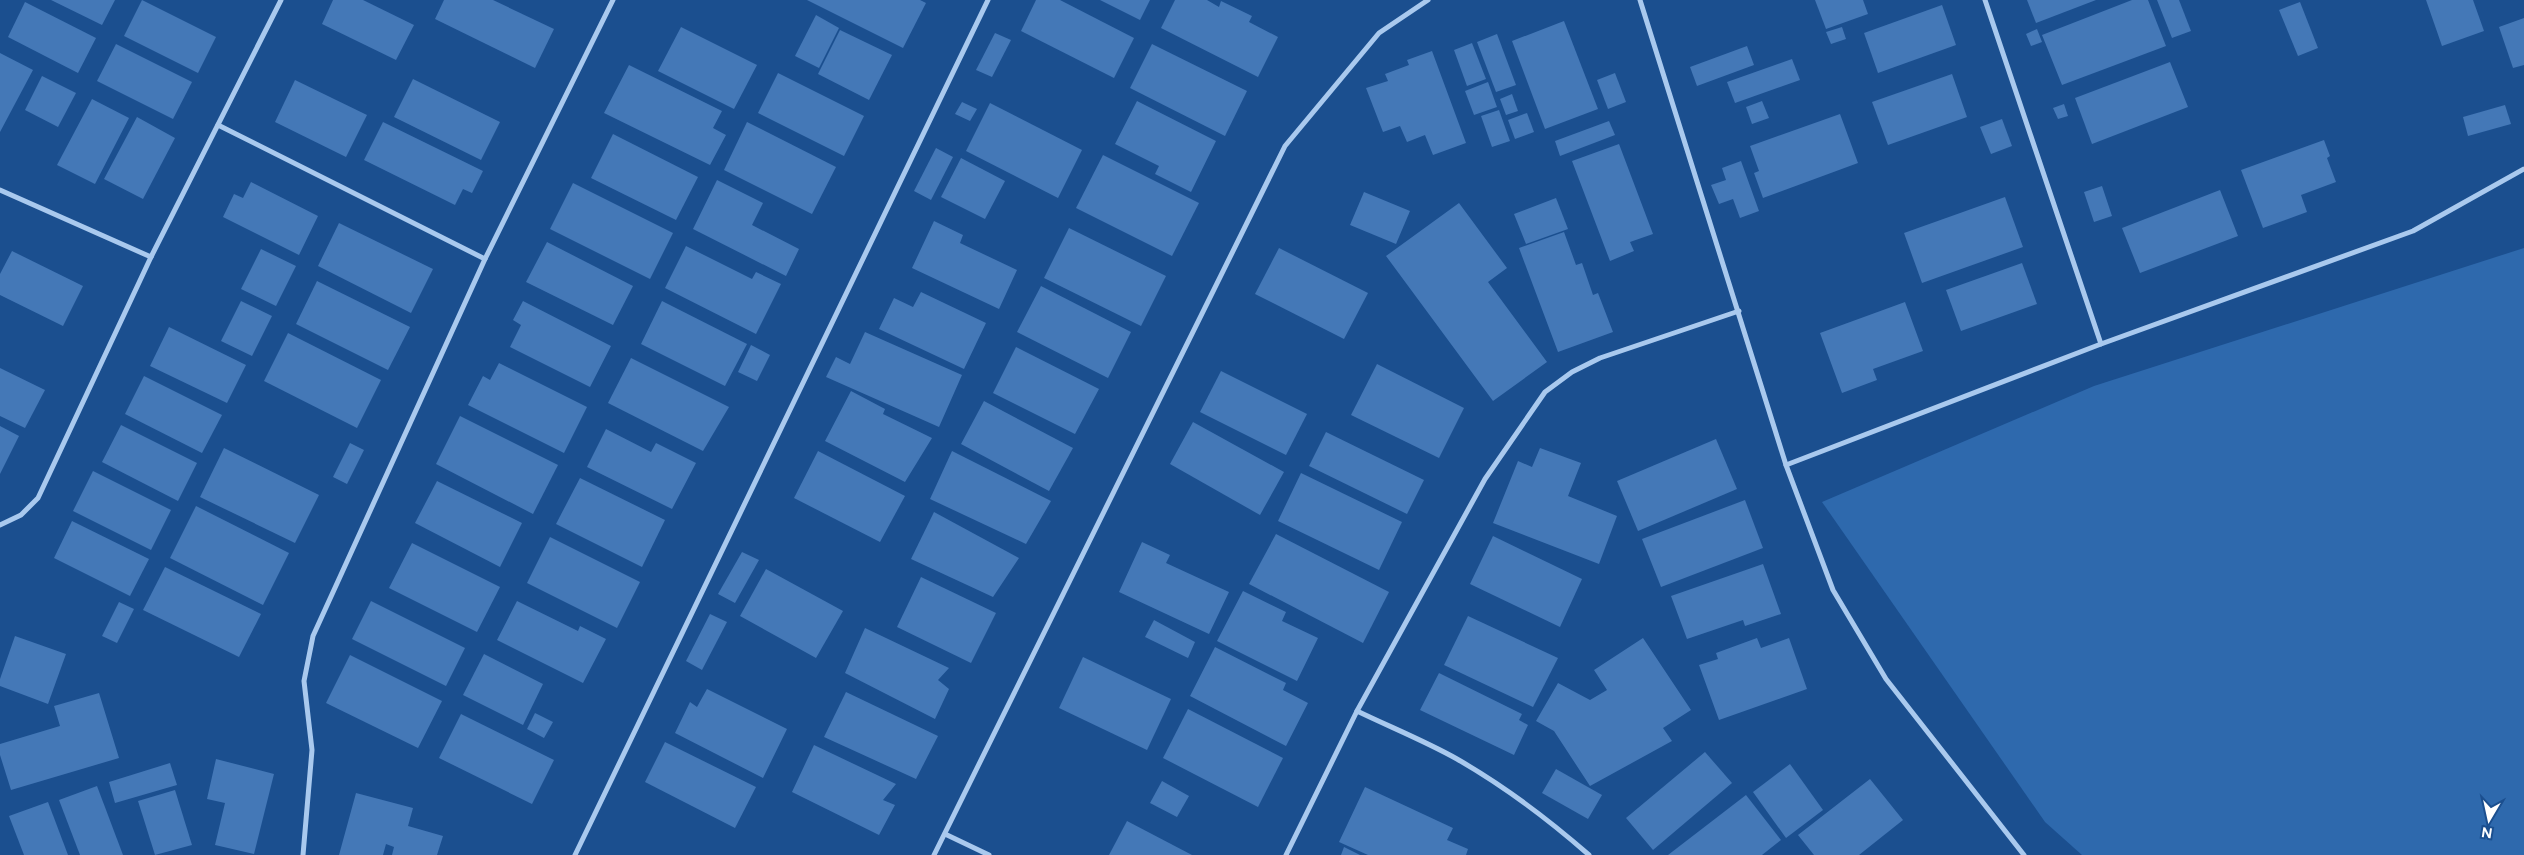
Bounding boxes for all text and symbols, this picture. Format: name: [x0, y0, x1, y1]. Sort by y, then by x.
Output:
north arrow: [2464, 795, 2514, 845]
text: N: [2480, 823, 2494, 842]

